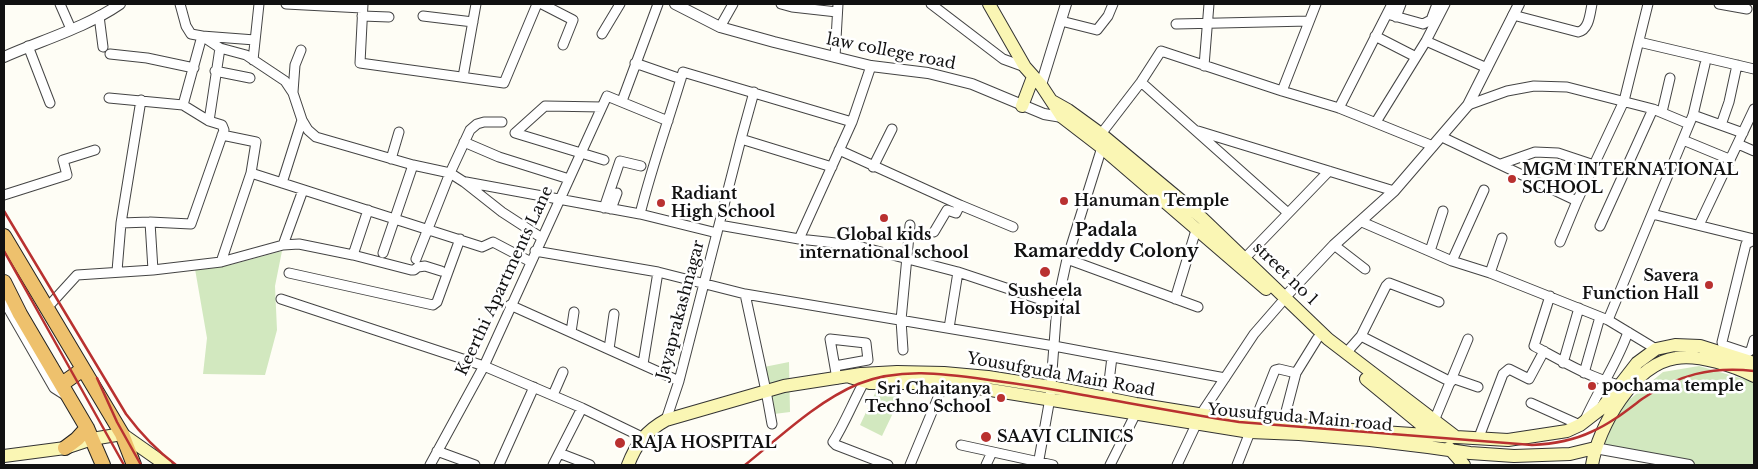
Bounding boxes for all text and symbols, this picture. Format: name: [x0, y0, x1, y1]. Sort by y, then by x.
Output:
street label: law college road: [825, 30, 957, 74]
place label: MGM INTERNATIONAL SCHOOL: [1522, 160, 1738, 198]
marker: MGM INTERNATIONAL SCHOOL: [1506, 173, 1518, 185]
street label: Keerthi Apartments Lane: [453, 183, 557, 379]
place label: Radiant High School: [671, 184, 775, 222]
place label: Hanuman Temple: [1074, 191, 1229, 211]
marker: Hanuman Temple: [1058, 195, 1070, 207]
marker: Radiant High School: [655, 197, 667, 209]
marker: Global kids international school: [878, 212, 890, 224]
district label: Padala Ramareddy Colony: [1013, 220, 1199, 262]
place label: Global kids international school: [799, 225, 969, 263]
street label: Jayaprakashnagar: [653, 238, 709, 382]
street label: street no 1: [1248, 238, 1322, 310]
marker: Susheela Hospital: [1038, 265, 1052, 279]
place label: Savera Function Hall: [1582, 266, 1699, 304]
marker: Savera Function Hall: [1703, 279, 1715, 291]
place label: Susheela Hospital: [1008, 281, 1082, 319]
street label: Yousufguda Main Road: [966, 349, 1156, 401]
place label: pochama temple: [1602, 376, 1744, 396]
place label: Sri Chaitanya Techno School: [865, 379, 991, 417]
marker: pochama temple: [1586, 380, 1598, 392]
marker: Sri Chaitanya Techno School: [995, 392, 1007, 404]
street label: Yousufguda Main road: [1207, 400, 1393, 436]
place label: SAAVI CLINICS: [997, 427, 1134, 447]
marker: SAAVI CLINICS: [979, 430, 993, 444]
place label: RAJA HOSPITAL: [631, 433, 776, 453]
marker: RAJA HOSPITAL: [613, 436, 627, 450]

